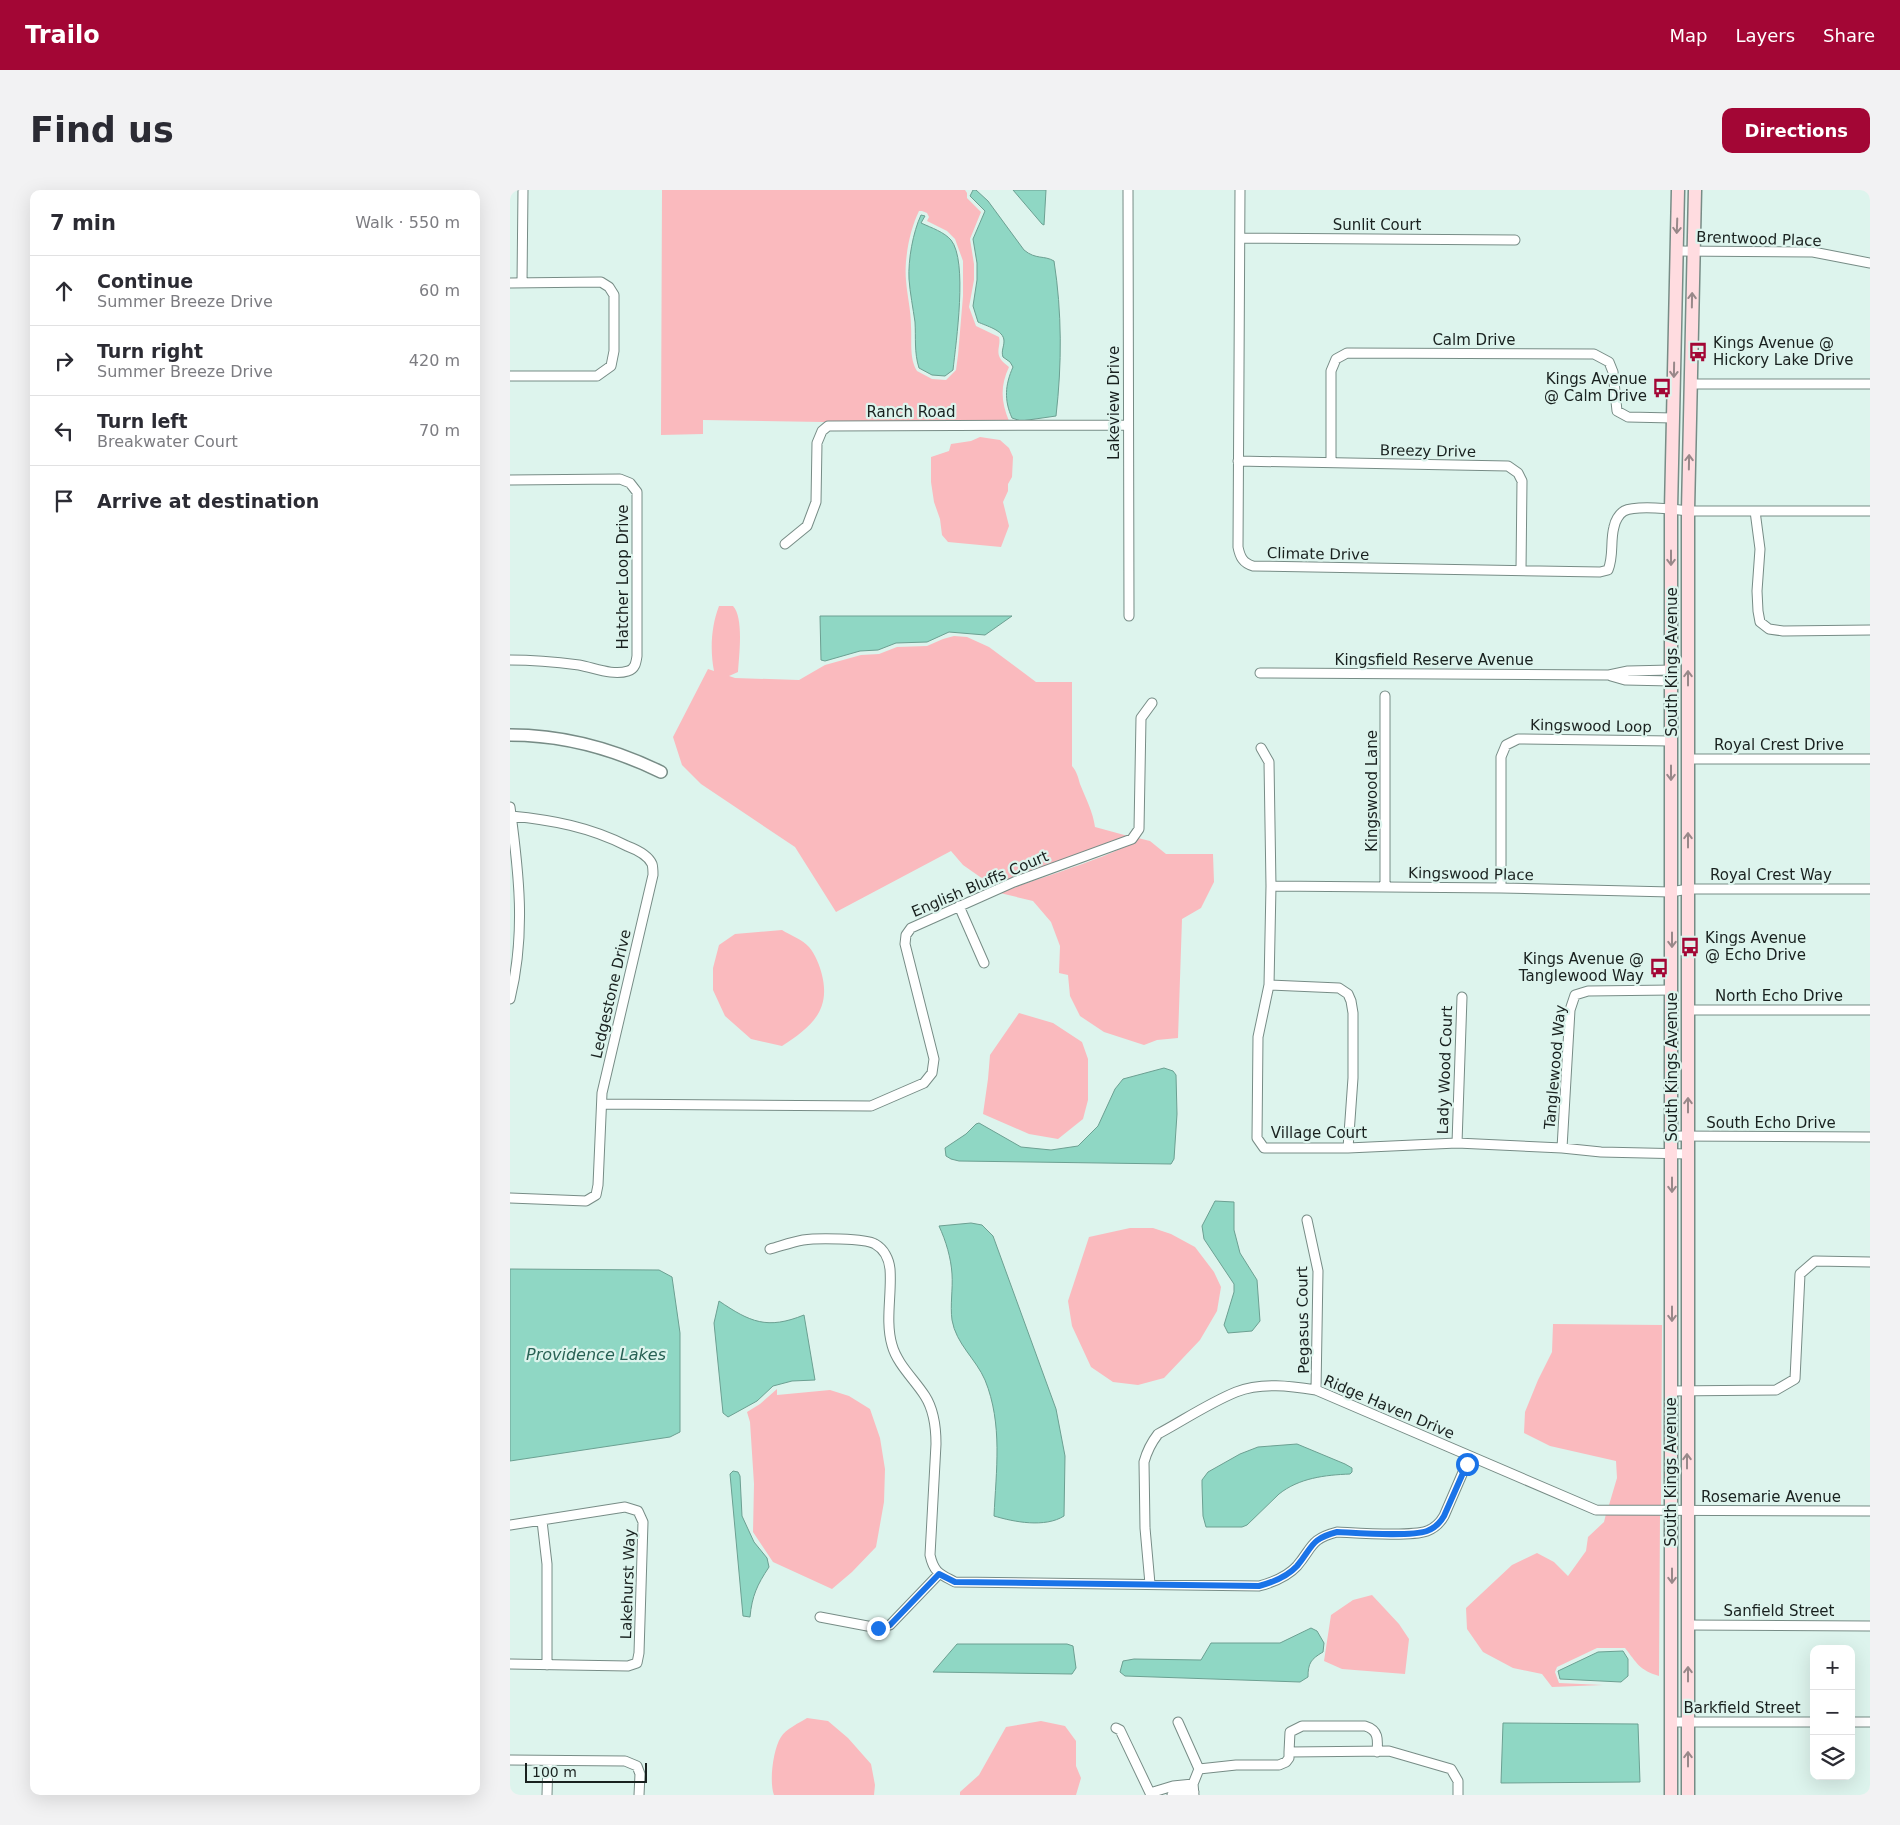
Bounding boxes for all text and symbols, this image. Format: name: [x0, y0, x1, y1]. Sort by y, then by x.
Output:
text: Trailo: [25, 21, 100, 49]
text: Map: [1669, 25, 1707, 46]
text: Layers: [1735, 25, 1795, 46]
text: Share: [1823, 25, 1875, 46]
button: Directions: [1722, 108, 1870, 153]
text: Find us: [30, 110, 174, 150]
text: 7 min: [50, 211, 116, 235]
text: Walk · 550 m: [355, 213, 460, 232]
street label: Sunlit Court: [1333, 216, 1421, 234]
one-way arrow: [1672, 218, 1682, 234]
street label: Brentwood Place: [1696, 228, 1822, 250]
text: Continue: [97, 270, 193, 292]
icon: ahead: [50, 277, 78, 305]
text: 60 m: [419, 281, 460, 300]
text: Summer Breeze Drive: [97, 292, 273, 311]
one-way arrow: [1687, 292, 1697, 308]
street label: Calm Drive: [1432, 331, 1516, 349]
place label: Kings Avenue @ Hickory Lake Drive: [1713, 334, 1854, 369]
text: Turn right: [97, 340, 203, 362]
bus stop icon: Kings Avenue @ Hickory Lake Drive: [1687, 341, 1709, 363]
street label: Lakeview Drive: [1105, 346, 1123, 460]
icon: right: [50, 347, 78, 375]
text: 420 m: [409, 351, 460, 370]
one-way arrow: [1669, 361, 1679, 377]
text: Summer Breeze Drive: [97, 362, 273, 381]
place label: Kings Avenue @ Calm Drive: [1544, 370, 1647, 405]
bus stop icon: Kings Avenue @ Calm Drive: [1651, 377, 1673, 399]
street label: Ranch Road: [867, 403, 955, 421]
text: Turn left: [97, 410, 188, 432]
icon: left: [50, 417, 78, 445]
text: 70 m: [419, 421, 460, 440]
text: Breakwater Court: [97, 432, 238, 451]
street label: Breezy Drive: [1380, 441, 1476, 461]
one-way arrow: [1684, 455, 1693, 471]
icon: arrive: [50, 487, 78, 515]
text: Arrive at destination: [97, 490, 319, 512]
street label: Hatcher Loop Drive: [614, 505, 632, 650]
street label: Climate Drive: [1267, 544, 1369, 564]
one-way arrow: [1666, 550, 1676, 566]
street label: South Kings Avenue: [1663, 587, 1681, 737]
street label: Kingsfield Reserve Avenue: [1335, 651, 1533, 669]
one-way arrow: [1683, 670, 1693, 686]
street label: Kingswood Loop: [1530, 716, 1652, 736]
street label: Kingswood Lane: [1363, 730, 1381, 852]
street label: Royal Crest Drive: [1714, 736, 1844, 754]
one-way arrow: [1666, 764, 1676, 781]
one-way arrow: [1683, 833, 1693, 849]
street label: English Bluffs Court: [909, 847, 1051, 921]
street label: Kingswood Place: [1408, 864, 1534, 884]
street label: Royal Crest Way: [1710, 866, 1832, 884]
street label: Ledgestone Drive: [587, 928, 635, 1060]
place label: Kings Avenue @ Echo Drive: [1705, 929, 1806, 964]
one-way arrow: [1667, 932, 1677, 948]
bus stop icon: Kings Avenue @ Echo Drive: [1679, 936, 1701, 958]
place label: Kings Avenue @ Tanglewood Way: [1518, 950, 1644, 985]
bus stop icon: Kings Avenue @ Tanglewood Way: [1648, 957, 1670, 979]
street label: North Echo Drive: [1715, 987, 1843, 1005]
street label: South Kings Avenue: [1663, 992, 1681, 1142]
street label: Tanglewood Way: [1540, 1004, 1569, 1131]
street label: Lady Wood Court: [1434, 1005, 1456, 1135]
one-way arrow: [1683, 1098, 1693, 1114]
street label: South Echo Drive: [1706, 1114, 1836, 1132]
street label: Village Court: [1271, 1124, 1367, 1142]
one-way arrow: [1667, 1176, 1677, 1193]
street label: Pegasus Court: [1293, 1266, 1313, 1374]
one-way arrow: [1667, 1305, 1677, 1321]
water label: Providence Lakes: [526, 1345, 666, 1364]
street label: Ridge Haven Drive: [1321, 1371, 1457, 1443]
street label: South Kings Avenue: [1662, 1397, 1680, 1547]
route start: [1456, 1453, 1479, 1476]
one-way arrow: [1682, 1454, 1692, 1470]
street label: Rosemarie Avenue: [1701, 1488, 1841, 1506]
street label: Lakehurst Way: [617, 1528, 639, 1640]
one-way arrow: [1667, 1568, 1677, 1584]
street label: Sanfield Street: [1724, 1602, 1835, 1620]
route end: [867, 1617, 890, 1640]
map controls: [1810, 1645, 1855, 1780]
button: +: [1810, 1645, 1855, 1690]
one-way arrow: [1683, 1666, 1693, 1682]
button: −: [1810, 1690, 1855, 1735]
street label: Barkfield Street: [1683, 1699, 1801, 1717]
button: layers: [1810, 1735, 1855, 1780]
one-way arrow: [1683, 1751, 1693, 1767]
scale bar: [525, 1760, 648, 1783]
text: 100 m: [532, 1764, 577, 1780]

